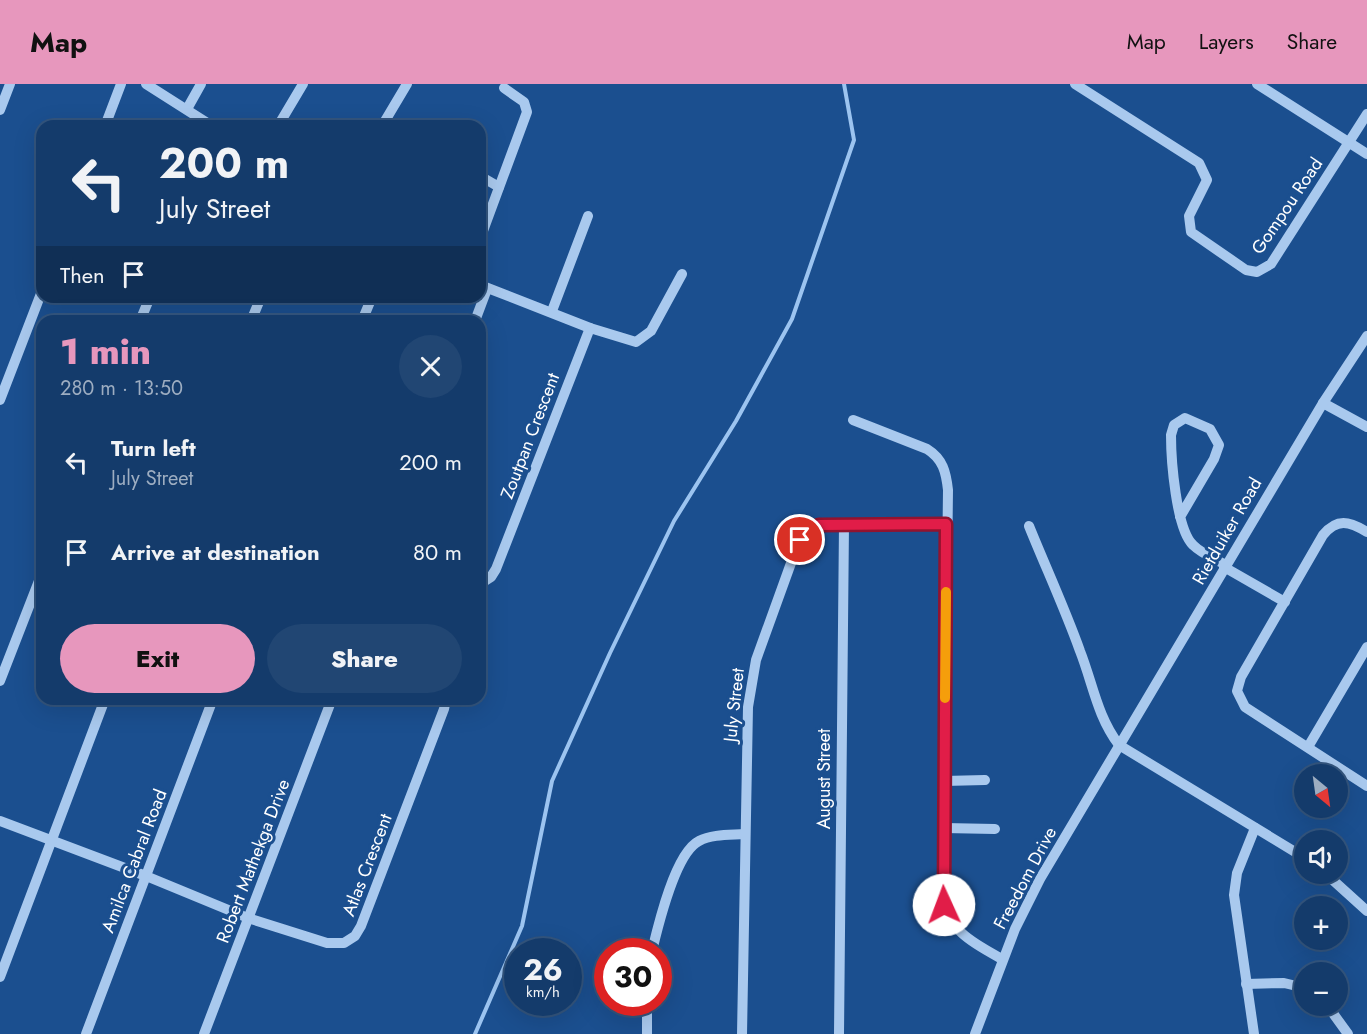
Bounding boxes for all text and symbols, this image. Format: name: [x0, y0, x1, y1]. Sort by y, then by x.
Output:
text: Map: [30, 22, 87, 63]
text: Map: [1127, 27, 1166, 57]
text: Layers: [1199, 27, 1254, 57]
text: Share: [1287, 27, 1337, 57]
text: 200 m: [159, 133, 289, 194]
icon: left: [60, 144, 138, 222]
street label: Gompou Road: [1245, 152, 1329, 260]
text: July Street: [159, 189, 270, 228]
icon: arrive: [117, 258, 150, 291]
text: Then: [60, 259, 105, 291]
text: 1 min: [60, 325, 151, 377]
button: close: [399, 335, 462, 398]
street label: Zoutpan Crescent: [494, 369, 566, 503]
text: 280 m · 13:50: [60, 374, 183, 403]
text: Turn left: [111, 432, 196, 464]
icon: left: [60, 446, 93, 479]
text: 200 m: [399, 446, 462, 478]
text: July Street: [111, 464, 193, 493]
street label: Rietduiker Road: [1186, 473, 1268, 589]
pin: [774, 514, 825, 565]
icon: arrive: [783, 523, 816, 556]
icon: arrive: [60, 536, 93, 569]
text: Arrive at destination: [111, 536, 320, 568]
text: 80 m: [413, 536, 462, 568]
button: Exit: [60, 624, 255, 693]
button: Share: [267, 624, 462, 693]
street label: July Street: [717, 666, 751, 745]
street label: August Street: [811, 728, 837, 829]
north arrow: [1294, 764, 1348, 818]
map controls: [1294, 764, 1348, 1016]
street label: Robert Mathekga Drive: [210, 775, 296, 947]
street label: Amilca Cabral Road: [95, 785, 173, 937]
street label: Atlas Crescent: [336, 809, 399, 920]
street label: Freedom Drive: [987, 822, 1063, 934]
button: sound: [1294, 830, 1348, 884]
position arrow: [912, 873, 976, 937]
button: +: [1294, 896, 1348, 950]
speed limit sign: 30: [594, 938, 672, 1016]
text: 26: [523, 948, 563, 991]
button: −: [1294, 962, 1348, 1016]
text: km/h: [526, 981, 560, 1003]

